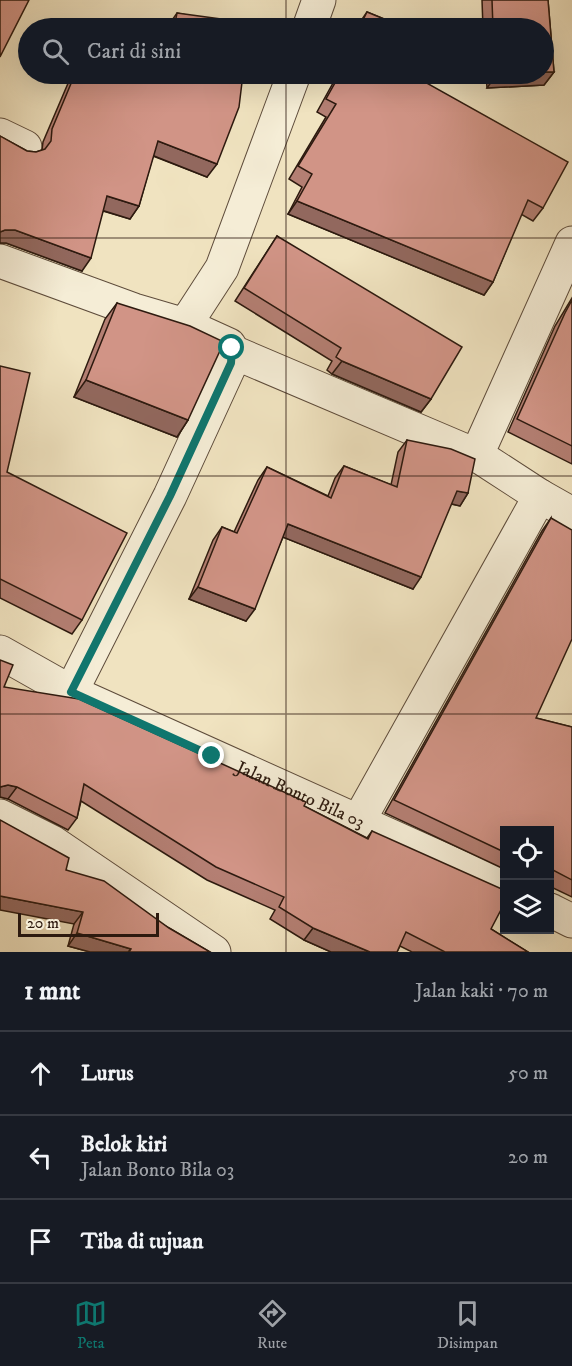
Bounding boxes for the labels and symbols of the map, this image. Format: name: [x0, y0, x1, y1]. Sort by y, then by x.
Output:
route start: [218, 334, 244, 360]
route end: [198, 742, 224, 768]
street label: Jalan Bonto Bila 03: [231, 756, 368, 834]
scale bar: [18, 910, 159, 938]

